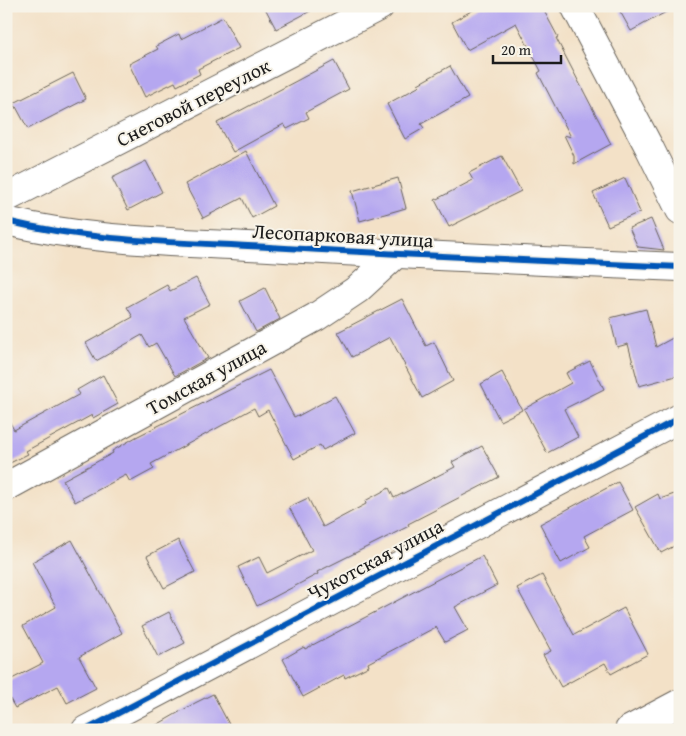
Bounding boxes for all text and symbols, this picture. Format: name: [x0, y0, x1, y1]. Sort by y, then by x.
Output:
scale bar: [493, 32, 561, 64]
text: 20 m: [501, 39, 532, 60]
street label: Снеговой переулок: [111, 50, 276, 153]
street label: Лесопарковая улица: [252, 216, 435, 254]
street label: Томская улица: [141, 332, 272, 422]
street label: Чукотская улица: [302, 511, 448, 607]

